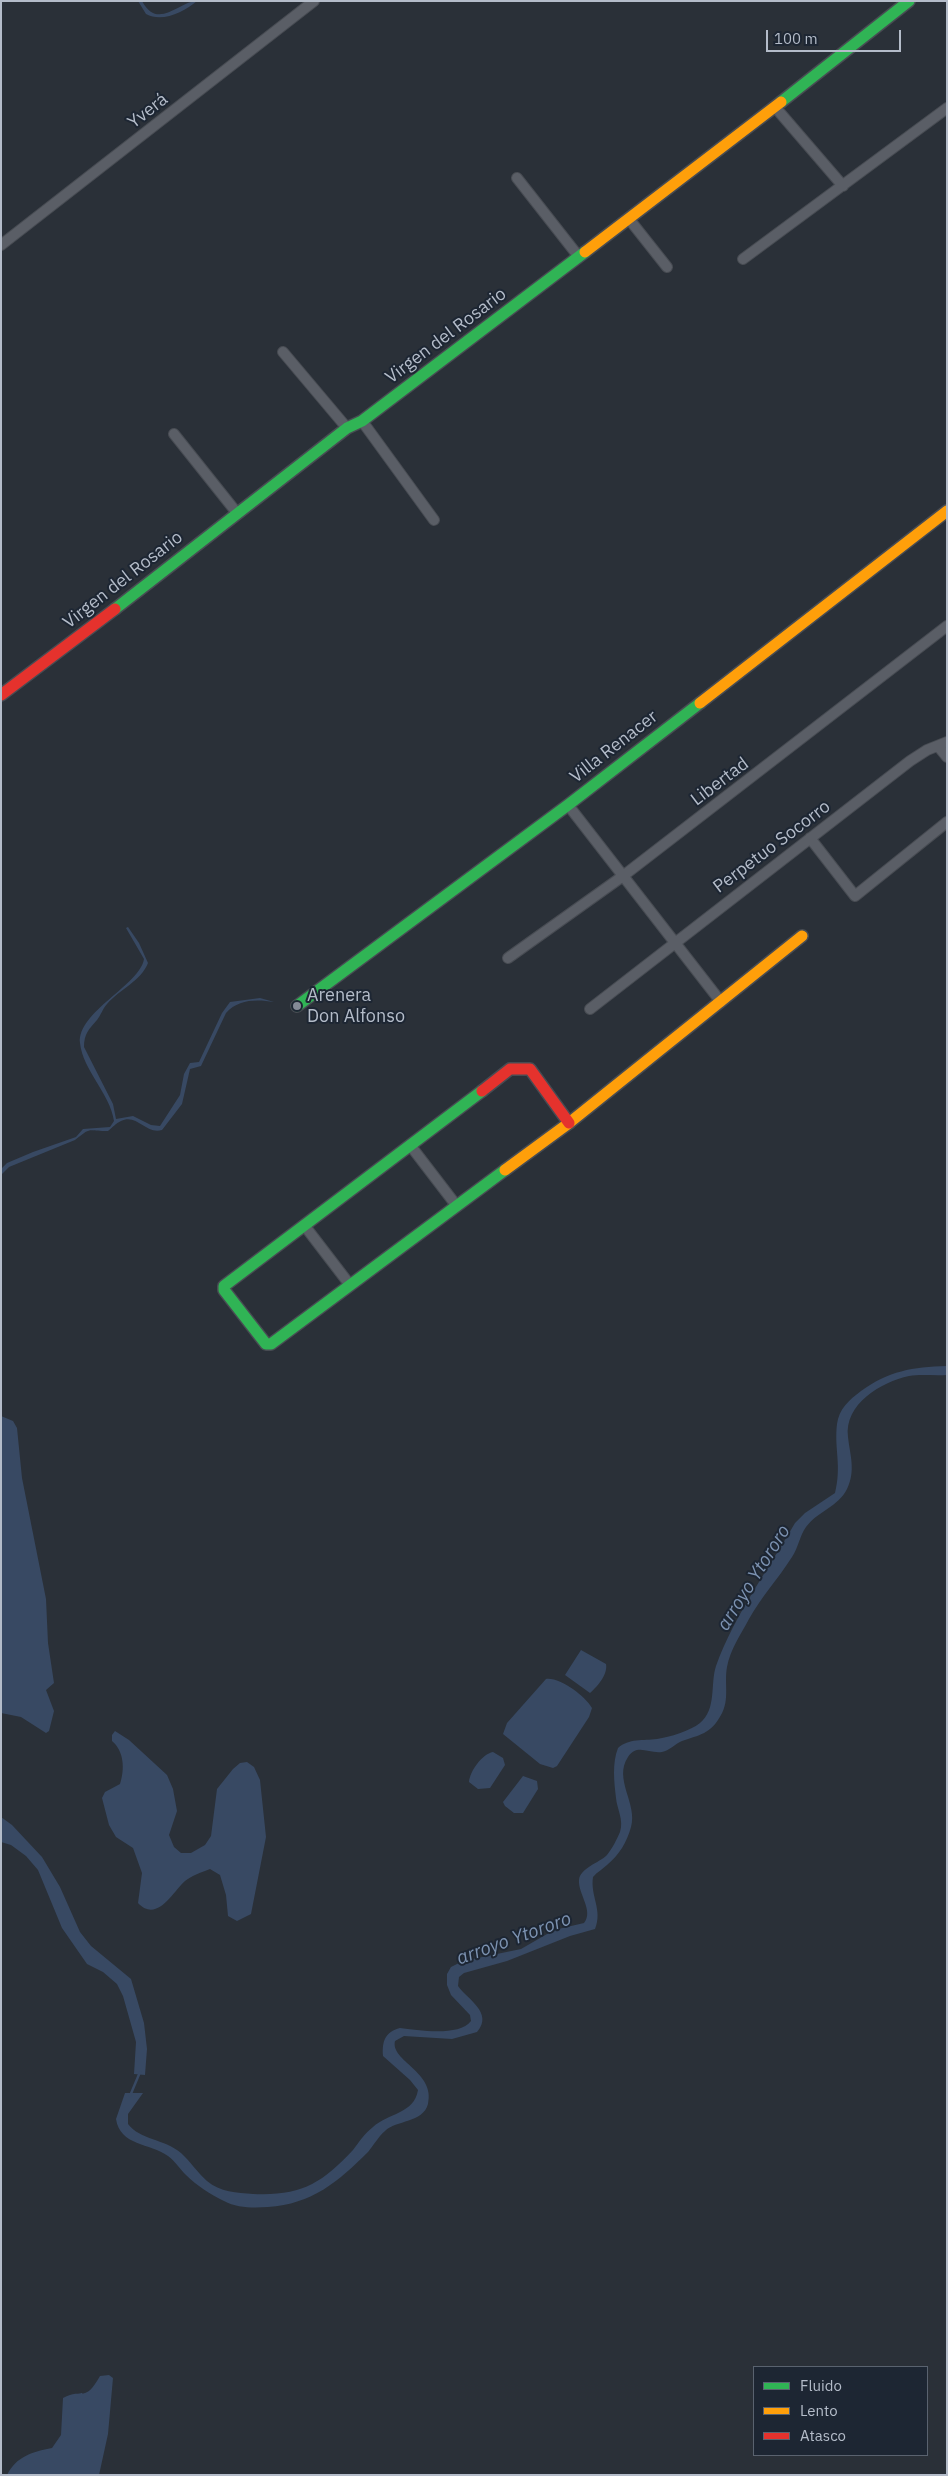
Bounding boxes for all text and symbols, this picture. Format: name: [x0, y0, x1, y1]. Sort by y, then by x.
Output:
scale bar: [768, 20, 903, 52]
text: 100 m: [774, 29, 818, 48]
street label: Yverá: [124, 89, 172, 133]
street label: Virgen del Rosario: [381, 284, 511, 388]
street label: Virgen del Rosario: [59, 527, 187, 633]
street label: Villa Renacer: [566, 706, 662, 788]
street label: Libertad: [687, 753, 753, 811]
street label: Perpetuo Socorro: [709, 796, 835, 898]
place label: Arenera Don Alfonso: [307, 985, 405, 1028]
marker: Arenera Don Alfonso: [291, 1000, 303, 1012]
water label: arroyo Ytororo: [712, 1521, 796, 1635]
water label: arroyo Ytororo: [453, 1908, 575, 1970]
legend: [753, 2366, 928, 2456]
text: Fluido: [800, 2376, 842, 2395]
text: Lento: [800, 2401, 838, 2420]
text: Atasco: [800, 2426, 846, 2445]

